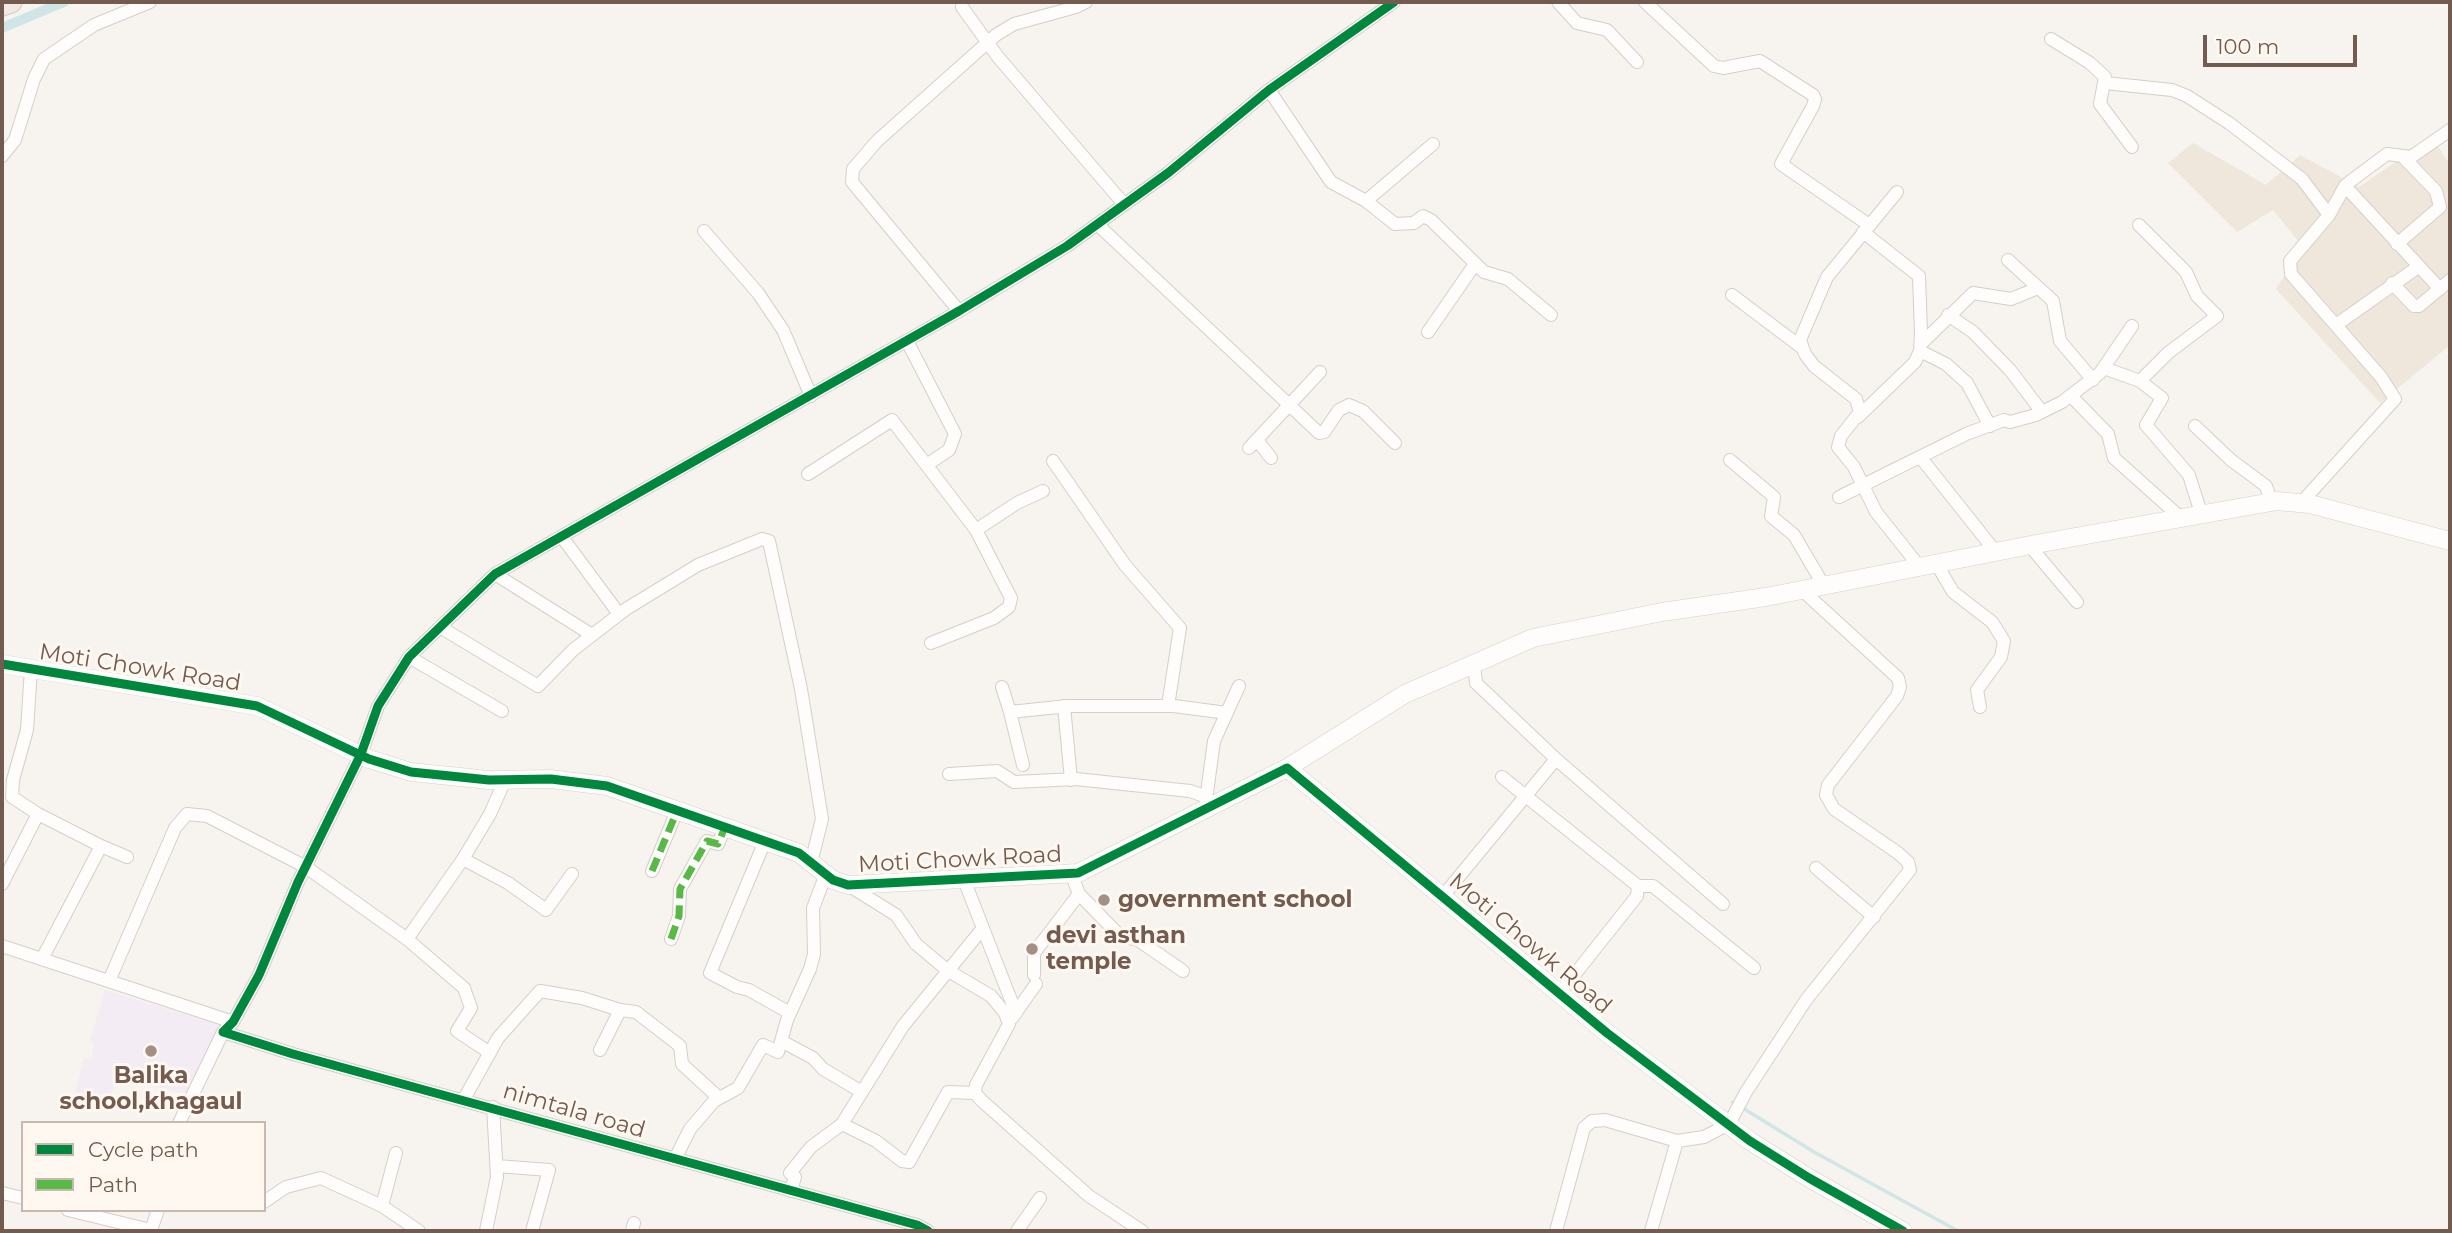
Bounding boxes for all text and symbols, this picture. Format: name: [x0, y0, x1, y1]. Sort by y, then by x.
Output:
scale bar: [2207, 21, 2361, 65]
text: 100 m: [2216, 34, 2279, 59]
street label: Moti Chowk Road: [37, 638, 243, 698]
street label: Moti Chowk Road: [857, 841, 1063, 879]
street label: Moti Chowk Road: [1443, 868, 1617, 1020]
place label: government school: [1118, 886, 1352, 914]
marker: government school: [1096, 892, 1112, 908]
place label: devi asthan temple: [1046, 922, 1186, 976]
marker: devi asthan temple: [1024, 941, 1040, 957]
marker: Balika school,khagaul: [143, 1043, 159, 1059]
place label: Balika school,khagaul: [59, 1062, 243, 1116]
street label: nimtala road: [500, 1078, 648, 1144]
legend: [21, 1121, 266, 1212]
text: Cycle path: [88, 1137, 199, 1162]
text: Path: [88, 1172, 138, 1197]

